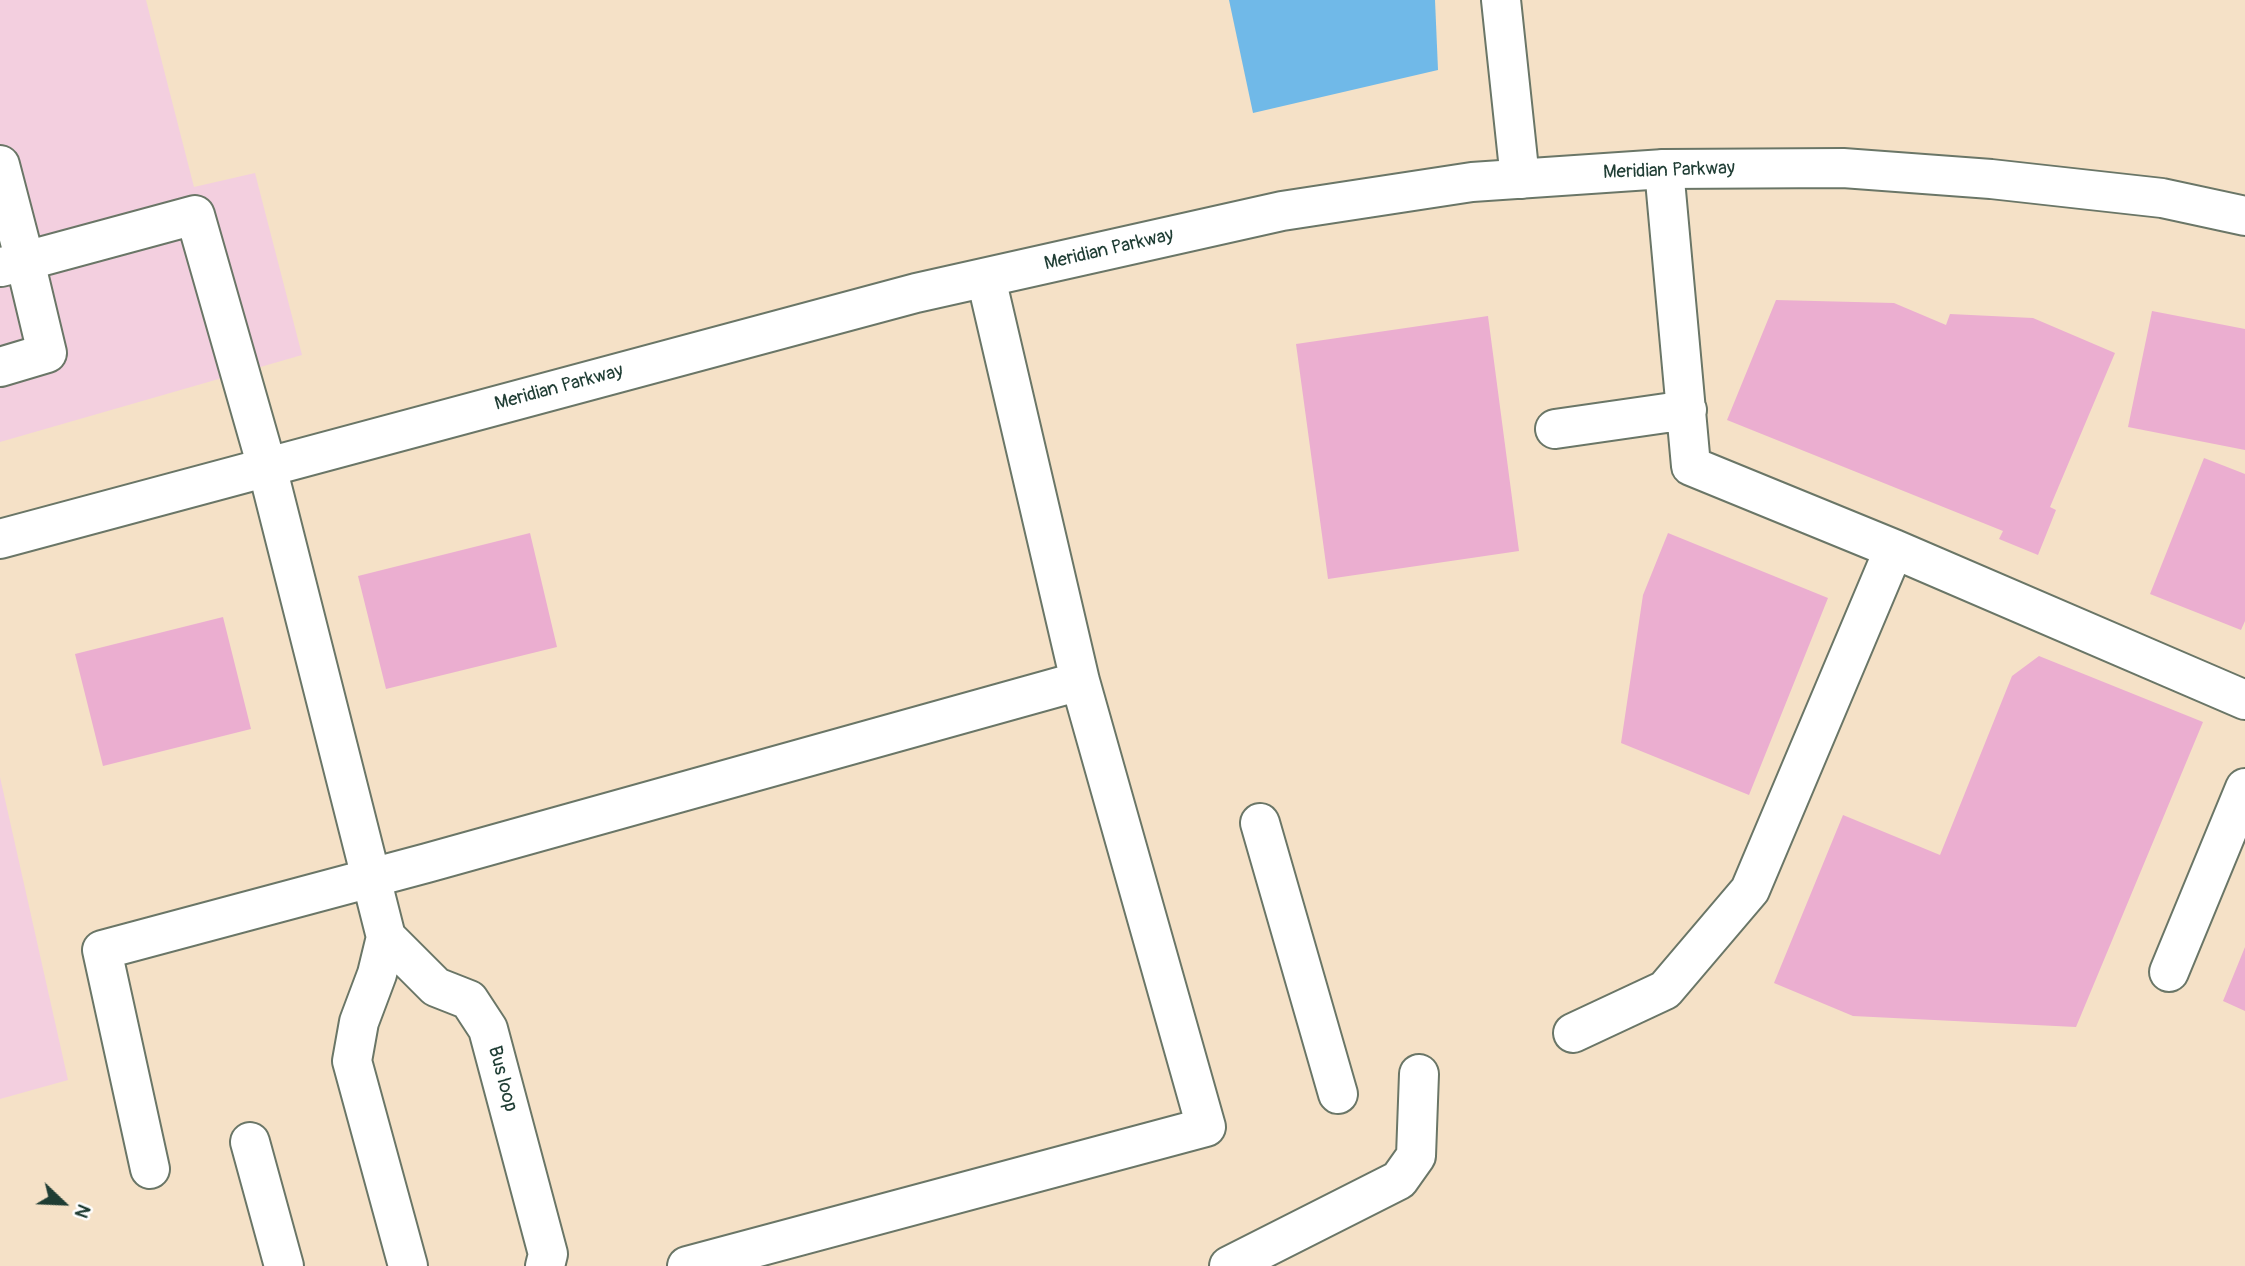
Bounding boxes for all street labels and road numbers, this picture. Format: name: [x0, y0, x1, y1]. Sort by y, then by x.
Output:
street label: Meridian Parkway: [1603, 157, 1735, 185]
street label: Meridian Parkway: [1042, 224, 1176, 276]
street label: Meridian Parkway: [492, 360, 626, 416]
street label: Bus loop: [482, 1044, 522, 1114]

